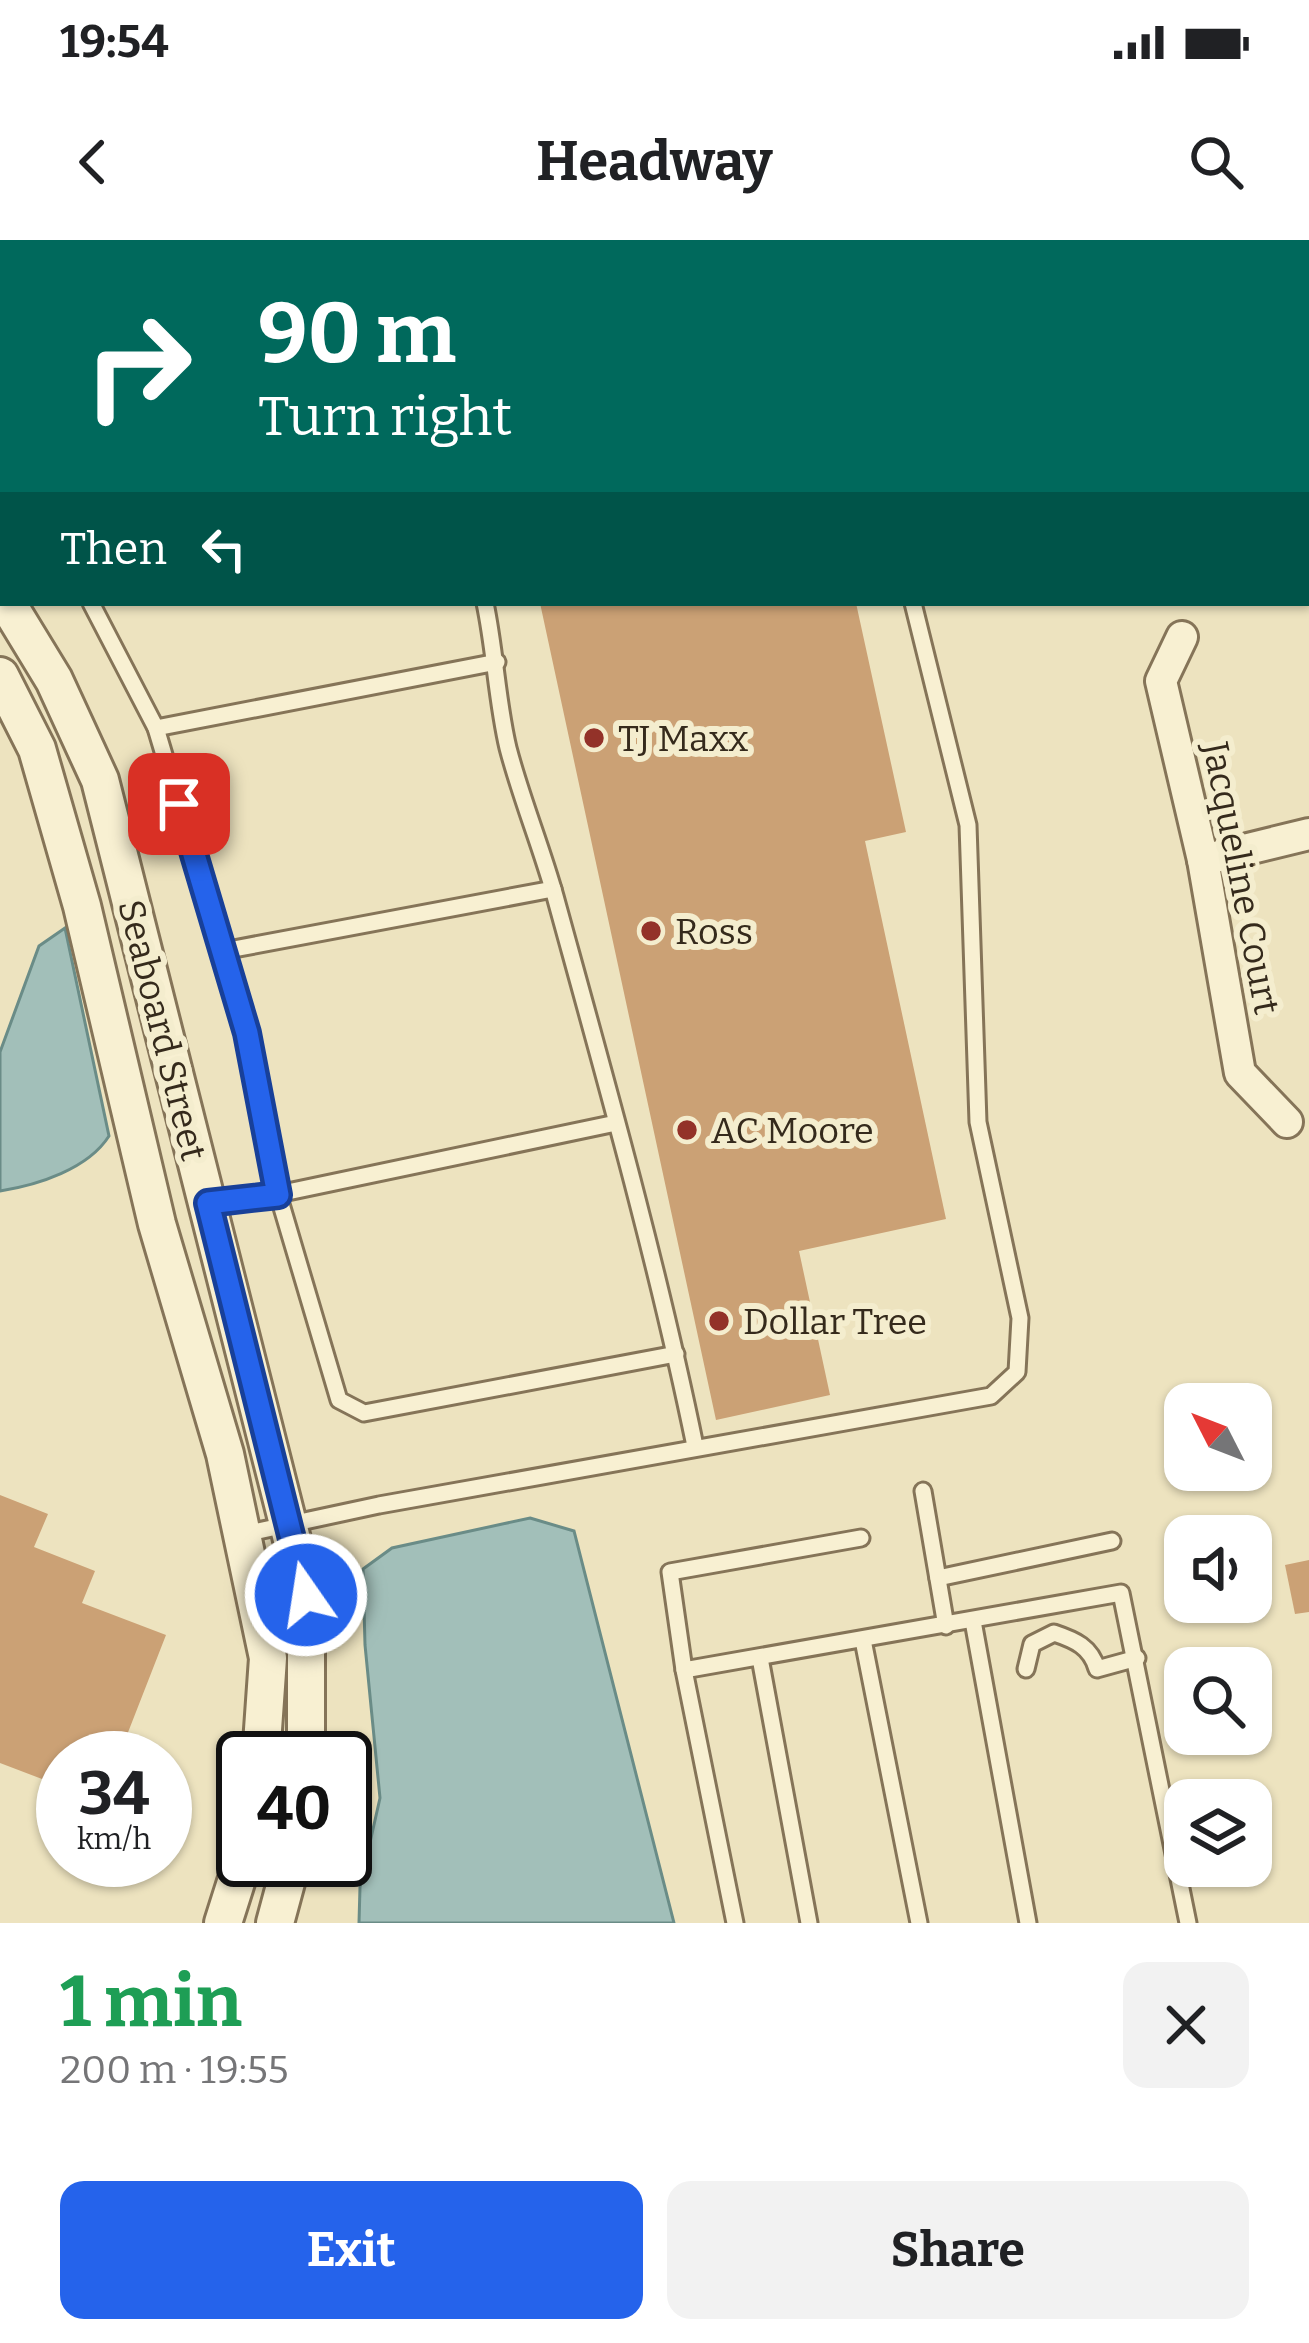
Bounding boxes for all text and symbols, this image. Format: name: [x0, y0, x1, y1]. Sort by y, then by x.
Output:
text: 19:54: [60, 15, 169, 69]
icon: back: [60, 129, 126, 195]
icon: search: [1183, 129, 1249, 195]
text: Headway: [536, 130, 773, 194]
text: 90 m: [258, 283, 456, 384]
icon: right: [60, 288, 216, 444]
text: Turn right: [258, 385, 512, 449]
icon: left: [191, 516, 257, 582]
text: Then: [60, 522, 167, 576]
place label: TJ Maxx: [618, 717, 748, 761]
marker: TJ Maxx: [581, 725, 607, 751]
street label: Jacqueline Court: [1193, 737, 1289, 1018]
pin: [128, 753, 230, 855]
icon: arrive: [146, 771, 212, 837]
street label: Seaboard Street: [108, 895, 216, 1165]
place label: Ross: [675, 910, 753, 954]
marker: Ross: [638, 918, 664, 944]
place label: AC Moore: [711, 1109, 874, 1153]
marker: AC Moore: [674, 1117, 700, 1143]
place label: Dollar Tree: [743, 1300, 927, 1344]
marker: Dollar Tree: [706, 1308, 732, 1334]
north arrow: [1164, 1383, 1272, 1491]
map controls: [1164, 1383, 1272, 1887]
button: sound: [1164, 1515, 1272, 1623]
position arrow: [243, 1532, 369, 1658]
button: search: [1164, 1647, 1272, 1755]
speed limit sign: 40: [216, 1731, 372, 1887]
text: 34: [78, 1758, 150, 1830]
button: layers: [1164, 1779, 1272, 1887]
text: km/h: [77, 1821, 151, 1857]
text: 1 min: [60, 1959, 242, 2045]
button: close: [1123, 1962, 1249, 2088]
text: 200 m · 19:55: [60, 2047, 289, 2093]
button: Exit: [60, 2181, 643, 2319]
button: Share: [667, 2181, 1249, 2319]

